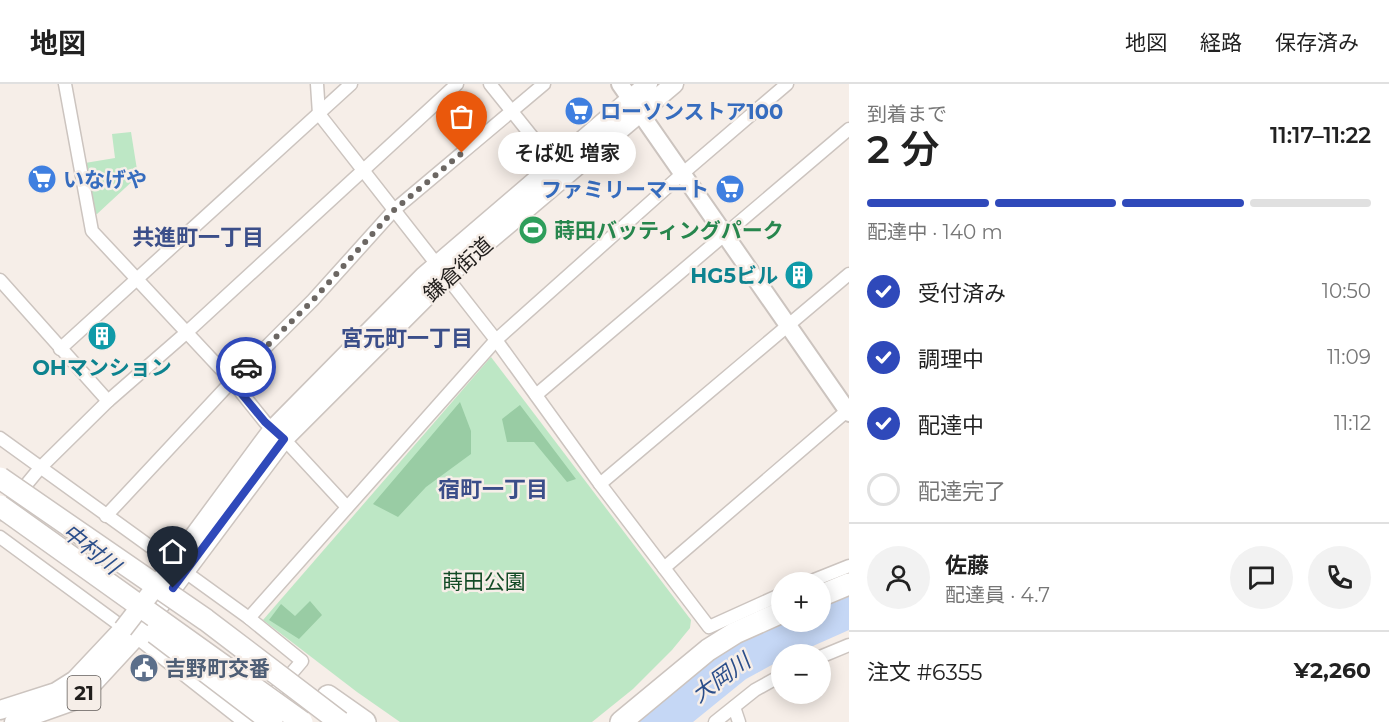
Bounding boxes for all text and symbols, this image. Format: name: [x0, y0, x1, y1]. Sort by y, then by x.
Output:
text: 地図: [30, 26, 86, 60]
text: 地図: [1125, 30, 1167, 55]
text: 経路: [1200, 30, 1242, 55]
text: 保存済み: [1275, 30, 1359, 55]
pin: [436, 91, 487, 153]
supermarket icon: ローソンストア100: [563, 95, 595, 127]
place label: ローソンストア100: [600, 99, 783, 124]
icon: bag: [445, 100, 478, 133]
text: 到着まで: [867, 102, 947, 126]
text: 11:17–11:22: [1270, 122, 1371, 149]
text: 2 分: [867, 125, 939, 173]
callout: そば処 増家: [498, 132, 636, 174]
text: そば処 増家: [514, 141, 620, 165]
supermarket icon: いなげや: [26, 163, 58, 195]
place label: いなげや: [63, 167, 147, 192]
supermarket icon: ファミリーマート: [714, 173, 746, 205]
place label: ファミリーマート: [541, 177, 709, 202]
sports icon: 蒔田バッティングパーク: [517, 214, 549, 246]
place label: 蒔田バッティングパーク: [554, 218, 784, 243]
text: 配達中 · 140 m: [867, 220, 1003, 244]
district label: 共進町一丁目: [132, 224, 264, 251]
street label: 鎌倉街道: [418, 232, 498, 306]
building icon: HG5ビル: [783, 259, 815, 291]
place label: HG5ビル: [690, 263, 778, 288]
icon: check: [867, 275, 900, 308]
text: 10:50: [1322, 279, 1371, 303]
text: 受付済み: [918, 280, 1006, 307]
building icon: OHマンション: [86, 320, 118, 352]
district label: 宮元町一丁目: [341, 325, 473, 352]
courier: [216, 337, 276, 397]
icon: check: [867, 341, 900, 374]
text: 11:09: [1327, 345, 1371, 369]
text: 調理中: [918, 346, 984, 373]
icon: car: [230, 351, 263, 384]
place label: OHマンション: [32, 355, 172, 380]
icon: check: [867, 407, 900, 440]
text: 11:12: [1334, 411, 1371, 435]
text: 配達中: [918, 412, 984, 439]
district label: 宿町一丁目: [438, 476, 548, 503]
text: 配達完了: [918, 478, 1006, 505]
water label: 中村川: [57, 518, 127, 581]
pin: [147, 526, 198, 588]
icon: home: [156, 535, 189, 568]
button: person: [867, 546, 930, 609]
button: chat: [1230, 546, 1293, 609]
button: phone: [1308, 546, 1371, 609]
text: 佐藤: [945, 552, 989, 579]
park label: 蒔田公園: [442, 569, 526, 594]
map controls: [771, 572, 831, 704]
button: +: [771, 572, 831, 632]
text: 配達員 · 4.7: [945, 583, 1050, 607]
button: −: [771, 644, 831, 704]
water label: 大岡川: [686, 647, 757, 708]
public building icon: 吉野町交番: [128, 652, 160, 684]
place label: 吉野町交番: [165, 656, 270, 681]
text: ¥2,260: [1294, 657, 1371, 684]
text: 注文 #6355: [867, 659, 982, 686]
road number: 21: [68, 676, 100, 710]

